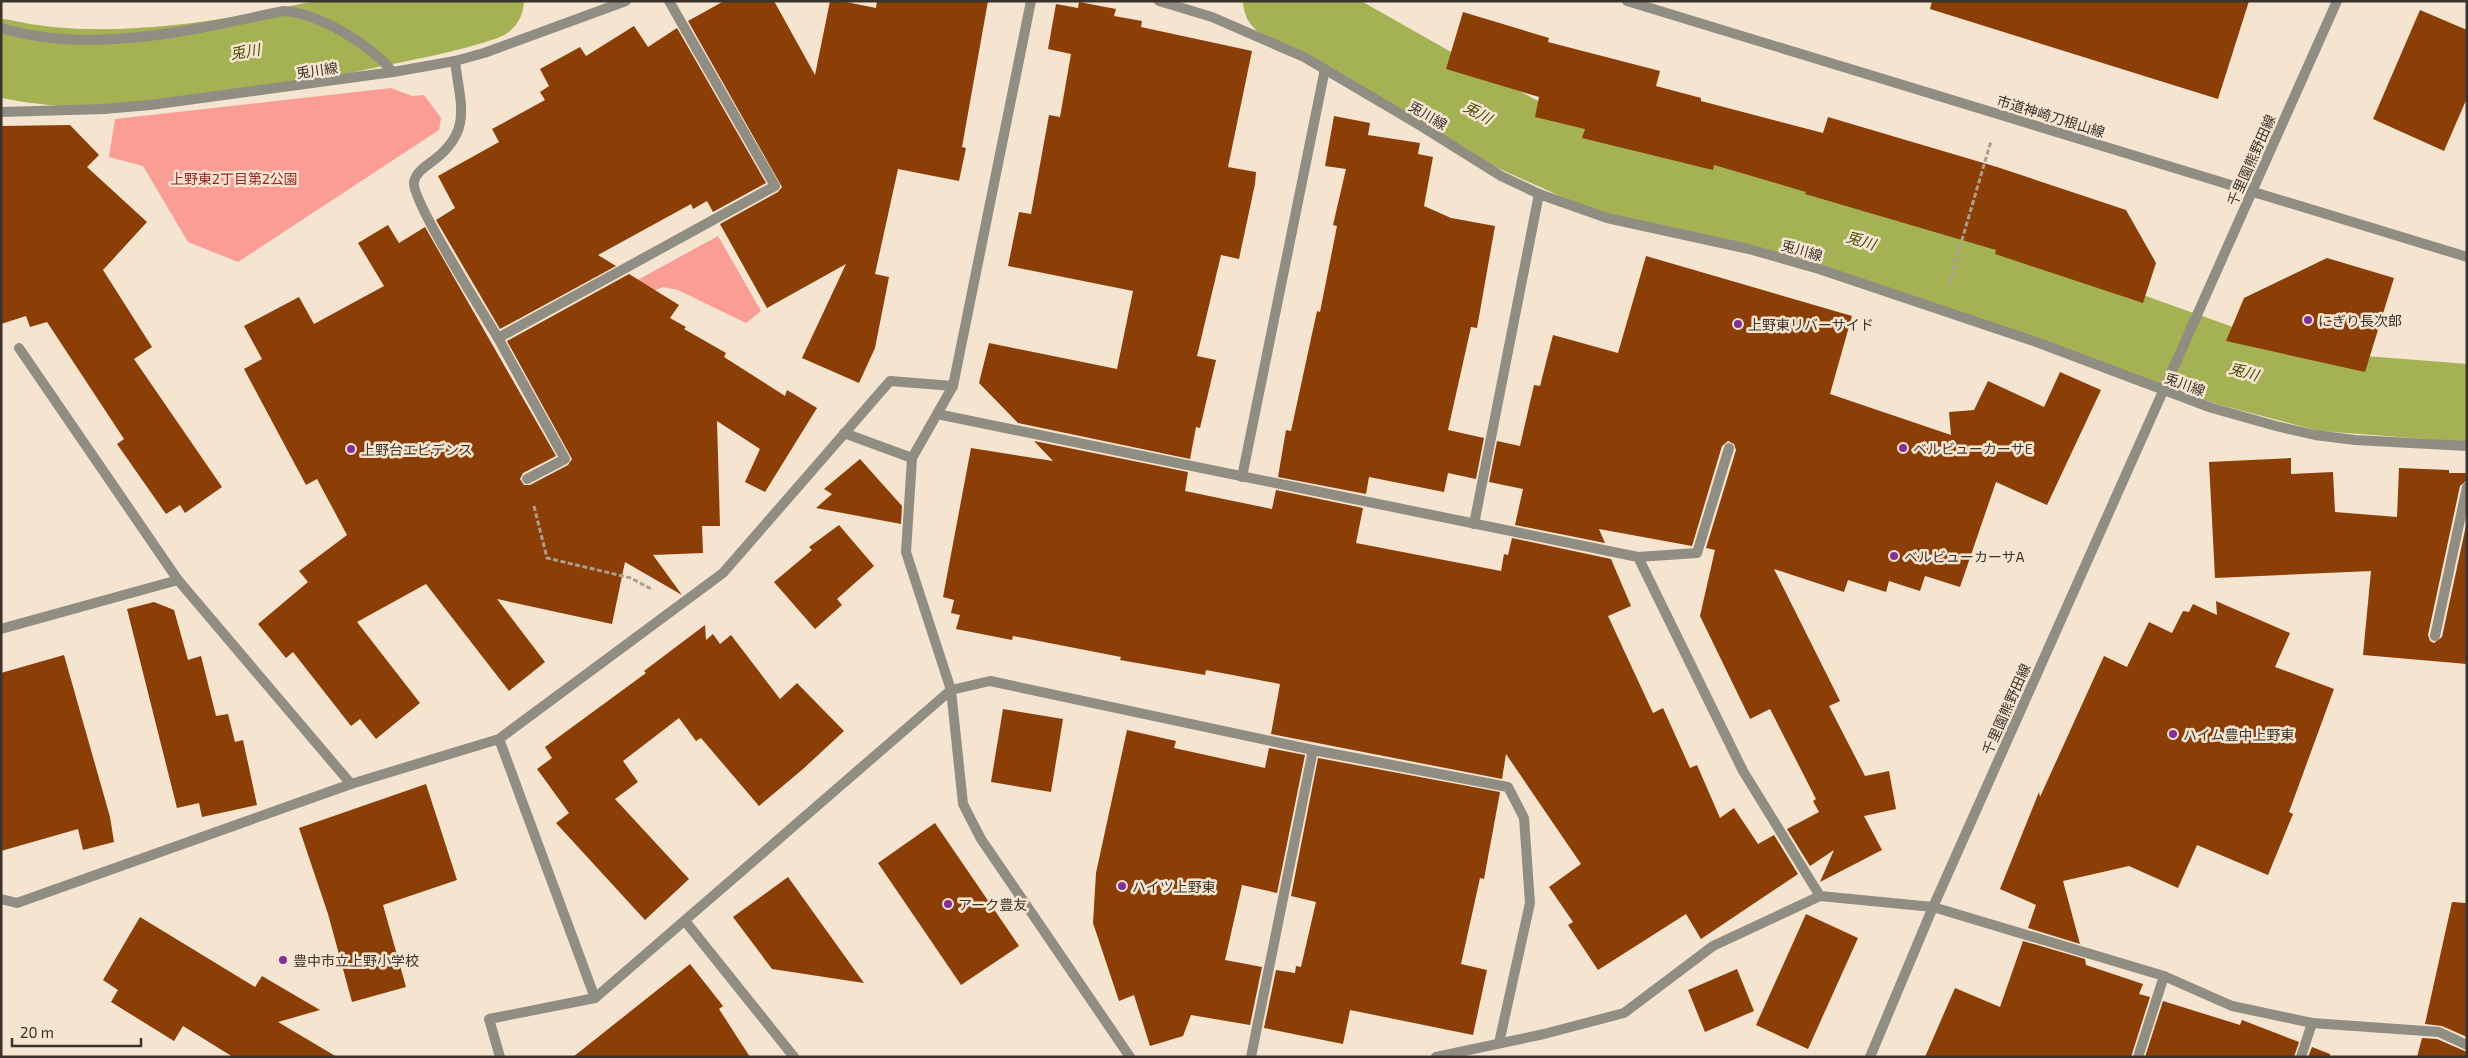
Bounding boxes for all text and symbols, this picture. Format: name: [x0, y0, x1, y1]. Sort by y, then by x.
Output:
water label: 兎川: [229, 39, 263, 62]
street label: 兎川線: [295, 59, 339, 81]
street label: 市道神崎刀根山線: [1995, 91, 2107, 141]
street label: 兎川線: [1406, 97, 1450, 133]
water label: 兎川: [1461, 97, 1497, 128]
street label: 千里園熊野田線: [2223, 112, 2279, 208]
park label: 上野東2丁目第2公園: [170, 170, 298, 187]
water label: 兎川: [1844, 227, 1880, 254]
street label: 兎川線: [1779, 236, 1825, 264]
place label: にぎり長次郎: [2318, 312, 2402, 329]
marker: にぎり長次郎: [2302, 314, 2314, 326]
place label: 上野東リバーサイド: [1748, 316, 1874, 333]
marker: 上野東リバーサイド: [1732, 318, 1744, 330]
water label: 兎川: [2227, 358, 2263, 384]
street label: 兎川線: [2162, 369, 2208, 399]
place label: ベルビューカーサE: [1913, 440, 2033, 457]
place label: 上野台エビデンス: [361, 441, 473, 458]
marker: ベルビューカーサE: [1897, 442, 1909, 454]
marker: 上野台エビデンス: [345, 443, 357, 455]
place label: ベルビューカーサA: [1904, 548, 2025, 565]
marker: ベルビューカーサA: [1888, 550, 1900, 562]
street label: 千里園熊野田線: [1978, 661, 2034, 757]
place label: ハイム豊中上野東: [2183, 726, 2294, 743]
marker: ハイム豊中上野東: [2167, 728, 2179, 740]
place label: ハイツ上野東: [1132, 878, 1216, 895]
marker: ハイツ上野東: [1116, 880, 1128, 892]
place label: アーク豊友: [958, 896, 1027, 913]
marker: アーク豊友: [942, 898, 954, 910]
place label: 豊中市立上野小学校: [293, 952, 419, 969]
marker: 豊中市立上野小学校: [277, 954, 289, 966]
scale bar: [12, 1016, 141, 1048]
text: 20 m: [20, 1023, 54, 1041]

